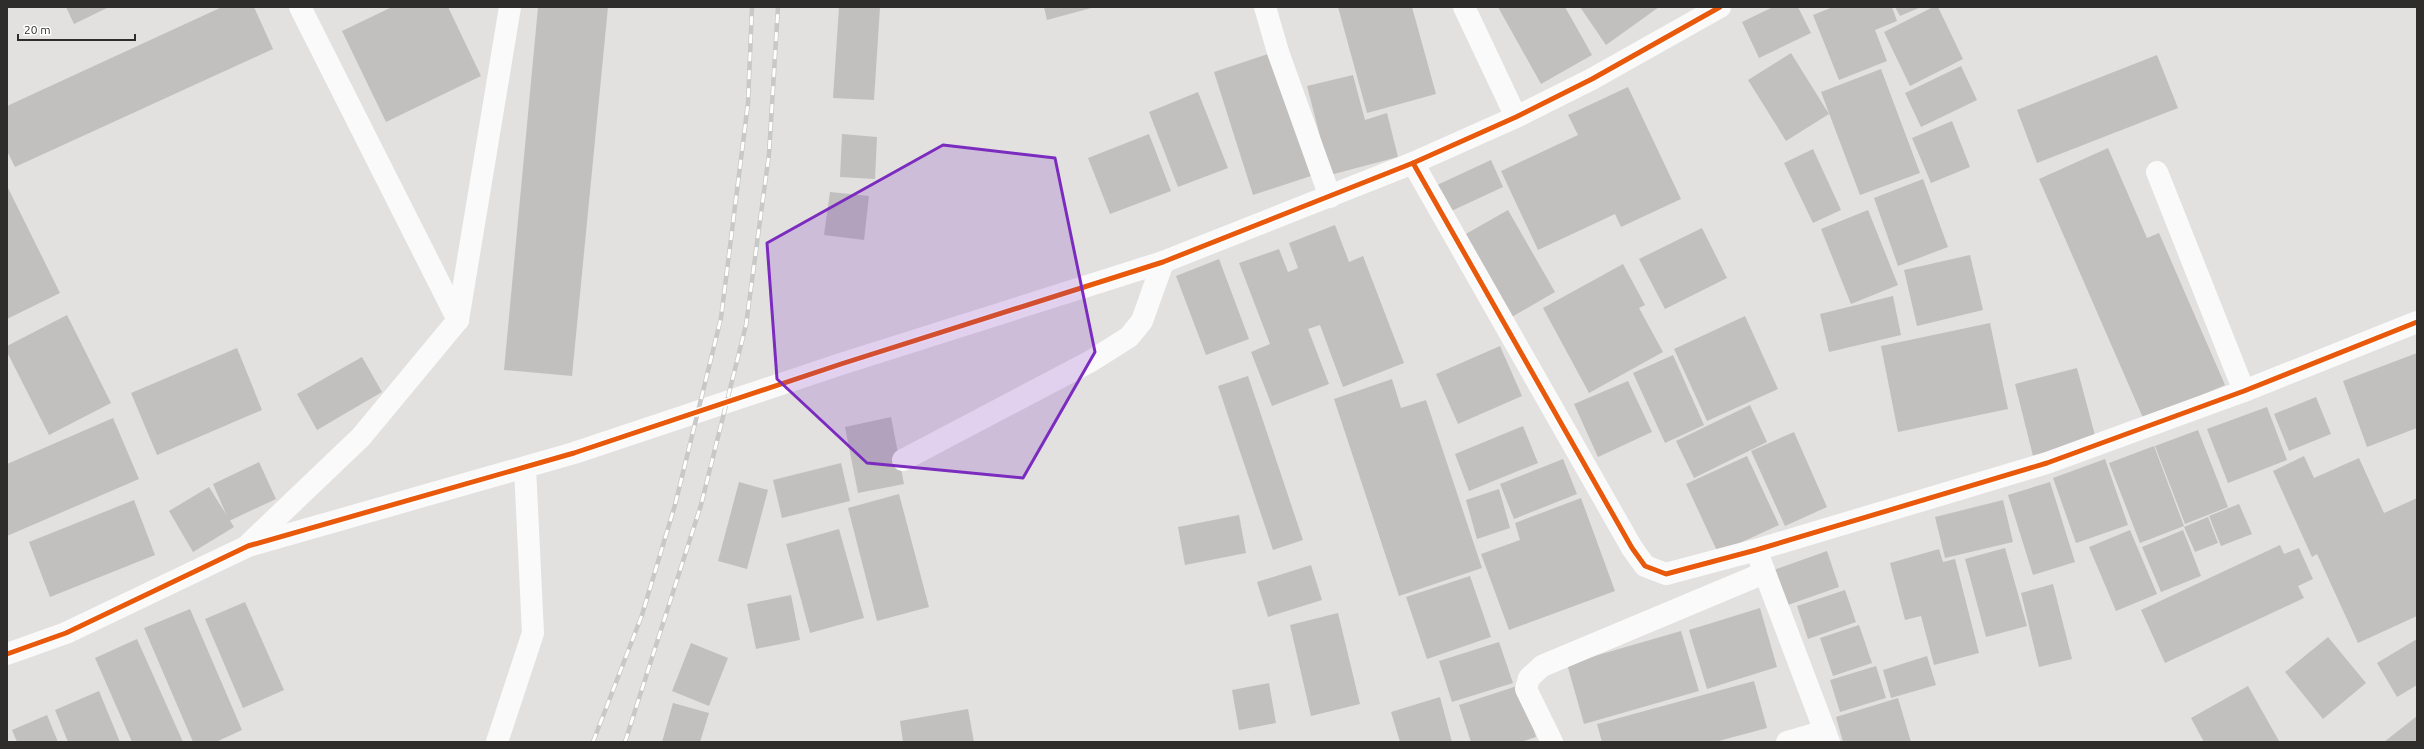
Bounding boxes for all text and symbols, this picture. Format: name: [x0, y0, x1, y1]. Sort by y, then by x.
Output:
scale bar: [18, 16, 135, 42]
text: 20 m: [24, 23, 51, 36]

